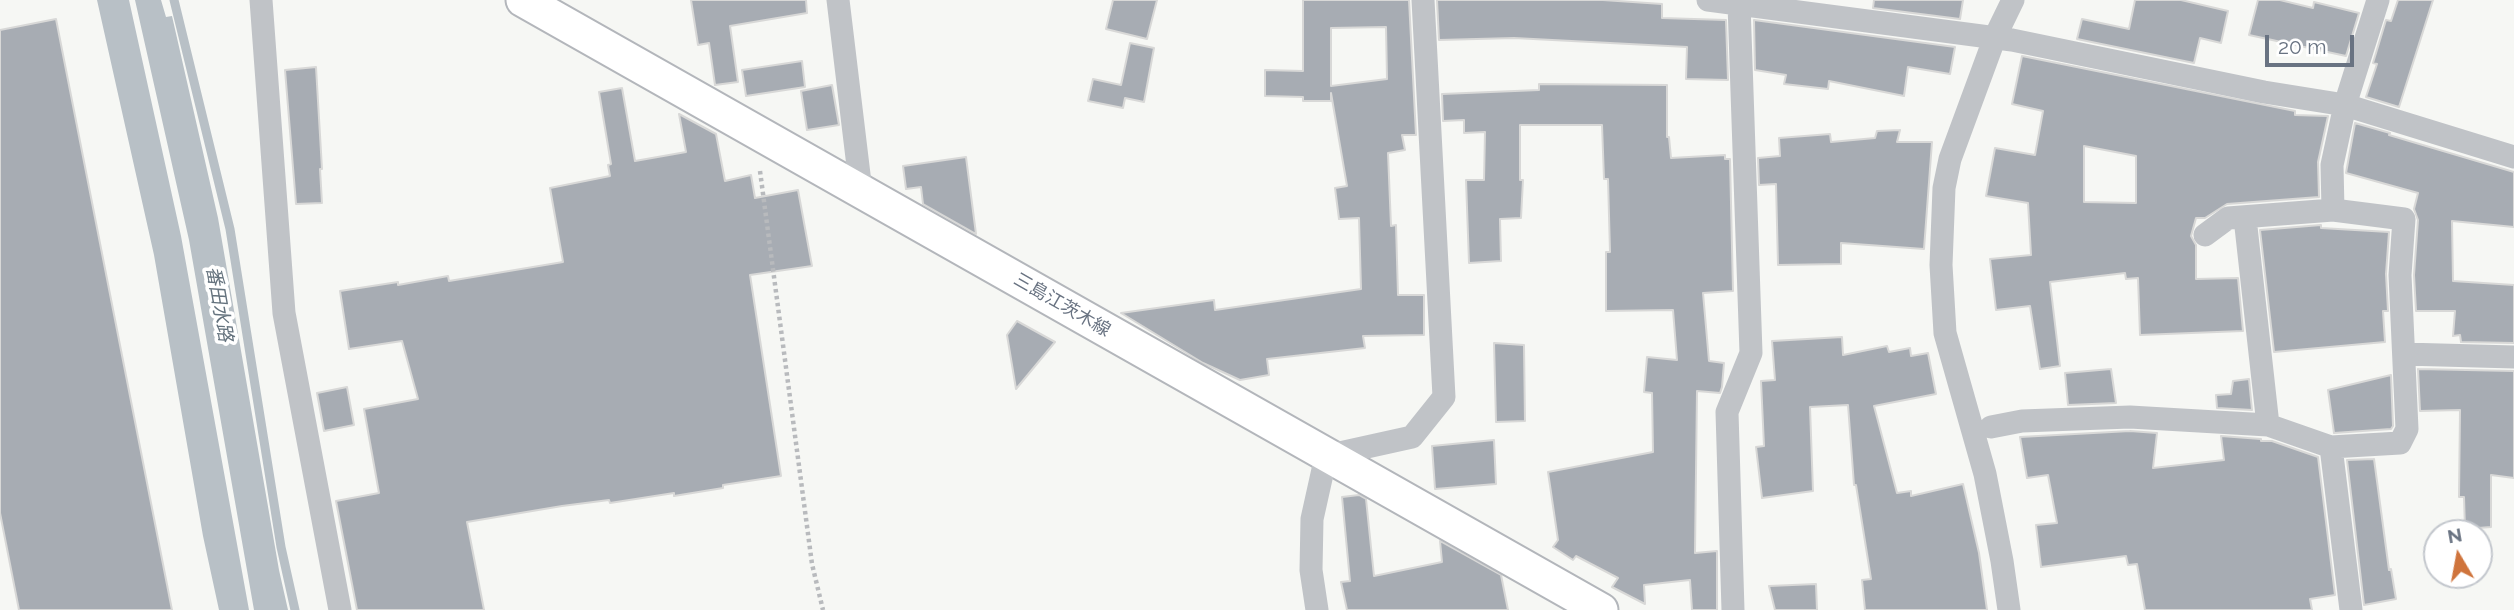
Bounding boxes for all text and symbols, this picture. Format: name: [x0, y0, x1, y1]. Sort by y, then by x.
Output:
scale bar: [2269, 21, 2358, 65]
text: 20 m: [2278, 34, 2326, 59]
water label: 番田水路: [201, 265, 237, 343]
street label: 三島江茨木線: [1010, 269, 1114, 341]
north arrow: [2423, 519, 2493, 589]
text: N: [2446, 523, 2464, 547]

